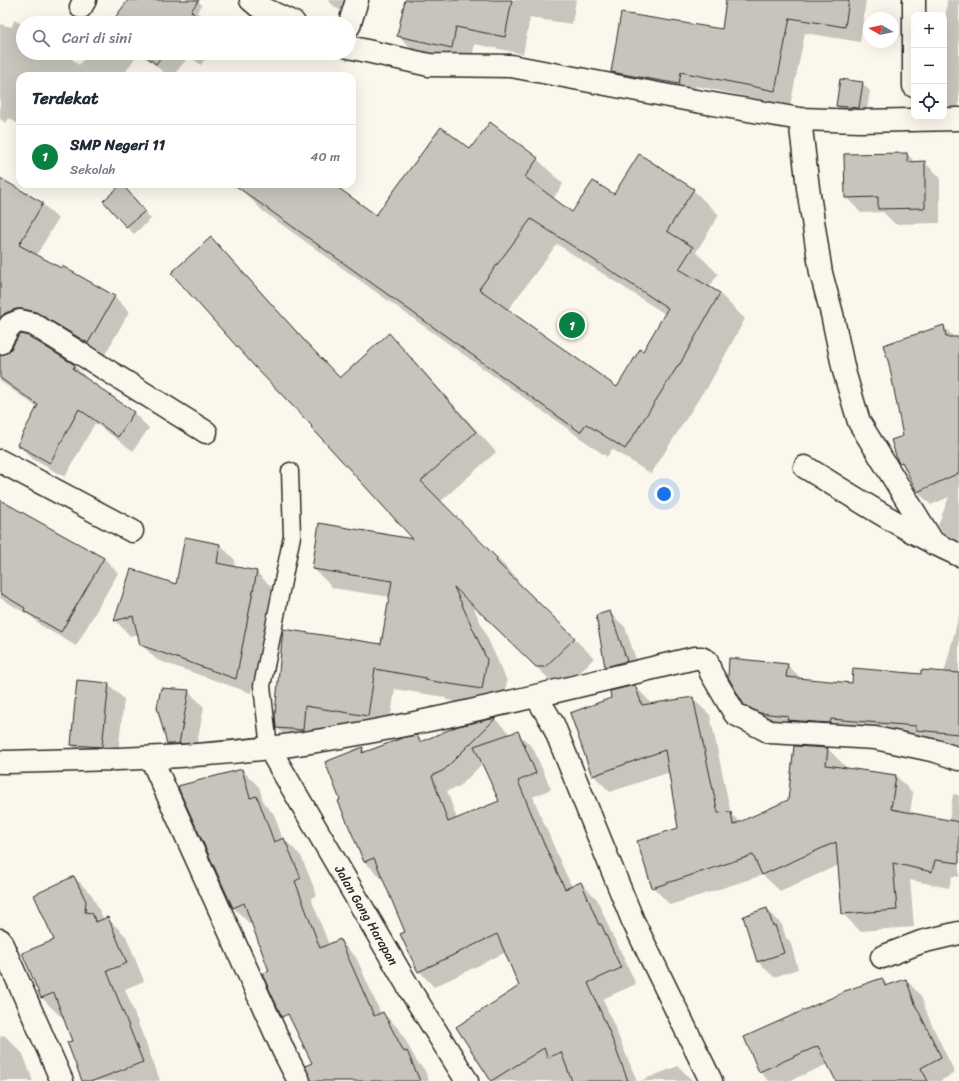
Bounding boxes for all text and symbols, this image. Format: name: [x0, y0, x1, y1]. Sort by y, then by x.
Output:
north arrow: [863, 12, 899, 48]
map controls: [911, 12, 947, 120]
button: +: [911, 12, 947, 48]
search box: [16, 16, 356, 60]
text: Cari di sini: [62, 25, 132, 51]
icon: search: [30, 27, 52, 49]
button: −: [911, 48, 947, 84]
text: Terdekat: [32, 83, 98, 113]
button: locate: [911, 84, 947, 120]
text: SMP Negeri 11: [70, 132, 165, 158]
text: 1: [42, 145, 48, 168]
text: 40 m: [310, 145, 340, 168]
text: Sekolah: [70, 158, 115, 181]
pin: 1: [559, 310, 585, 340]
your location: [654, 484, 674, 504]
street label: Jalan Gang Harapan: [328, 860, 405, 970]

